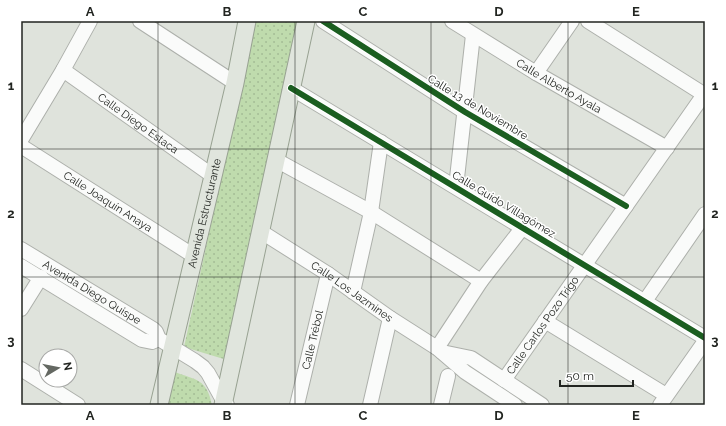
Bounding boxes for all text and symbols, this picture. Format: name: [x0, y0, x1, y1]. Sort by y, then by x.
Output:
text: A: [86, 4, 95, 19]
text: B: [223, 4, 232, 19]
text: C: [359, 4, 368, 19]
text: D: [494, 4, 504, 19]
text: E: [632, 4, 640, 19]
street label: Calle Alberto Ayala: [514, 56, 604, 116]
street label: Calle 13 de Noviembre: [425, 72, 531, 143]
text: 1: [8, 78, 15, 93]
text: 1: [712, 78, 719, 93]
street label: Calle Diego Estaca: [95, 91, 181, 156]
street label: Avenida Estructurante: [186, 157, 224, 270]
street label: Calle Guido Villagómez: [450, 168, 558, 241]
street label: Calle Joaquín Anaya: [61, 169, 154, 235]
text: 2: [7, 206, 15, 221]
text: 2: [711, 206, 719, 221]
street label: Avenida Diego Quispe: [40, 258, 144, 327]
street label: Calle Los Jazmines: [308, 259, 395, 325]
street label: Calle Carlos Pozo Trigo: [504, 273, 582, 377]
street label: Calle Trébol: [300, 309, 326, 371]
text: 3: [7, 333, 15, 348]
text: 3: [711, 333, 719, 348]
north arrow: [38, 348, 78, 388]
text: N: [60, 361, 74, 372]
scale bar: [560, 362, 633, 388]
text: 50 m: [566, 369, 594, 383]
text: A: [86, 408, 95, 423]
text: B: [223, 408, 232, 423]
text: C: [359, 408, 368, 423]
text: D: [494, 408, 504, 423]
text: E: [632, 408, 640, 423]

